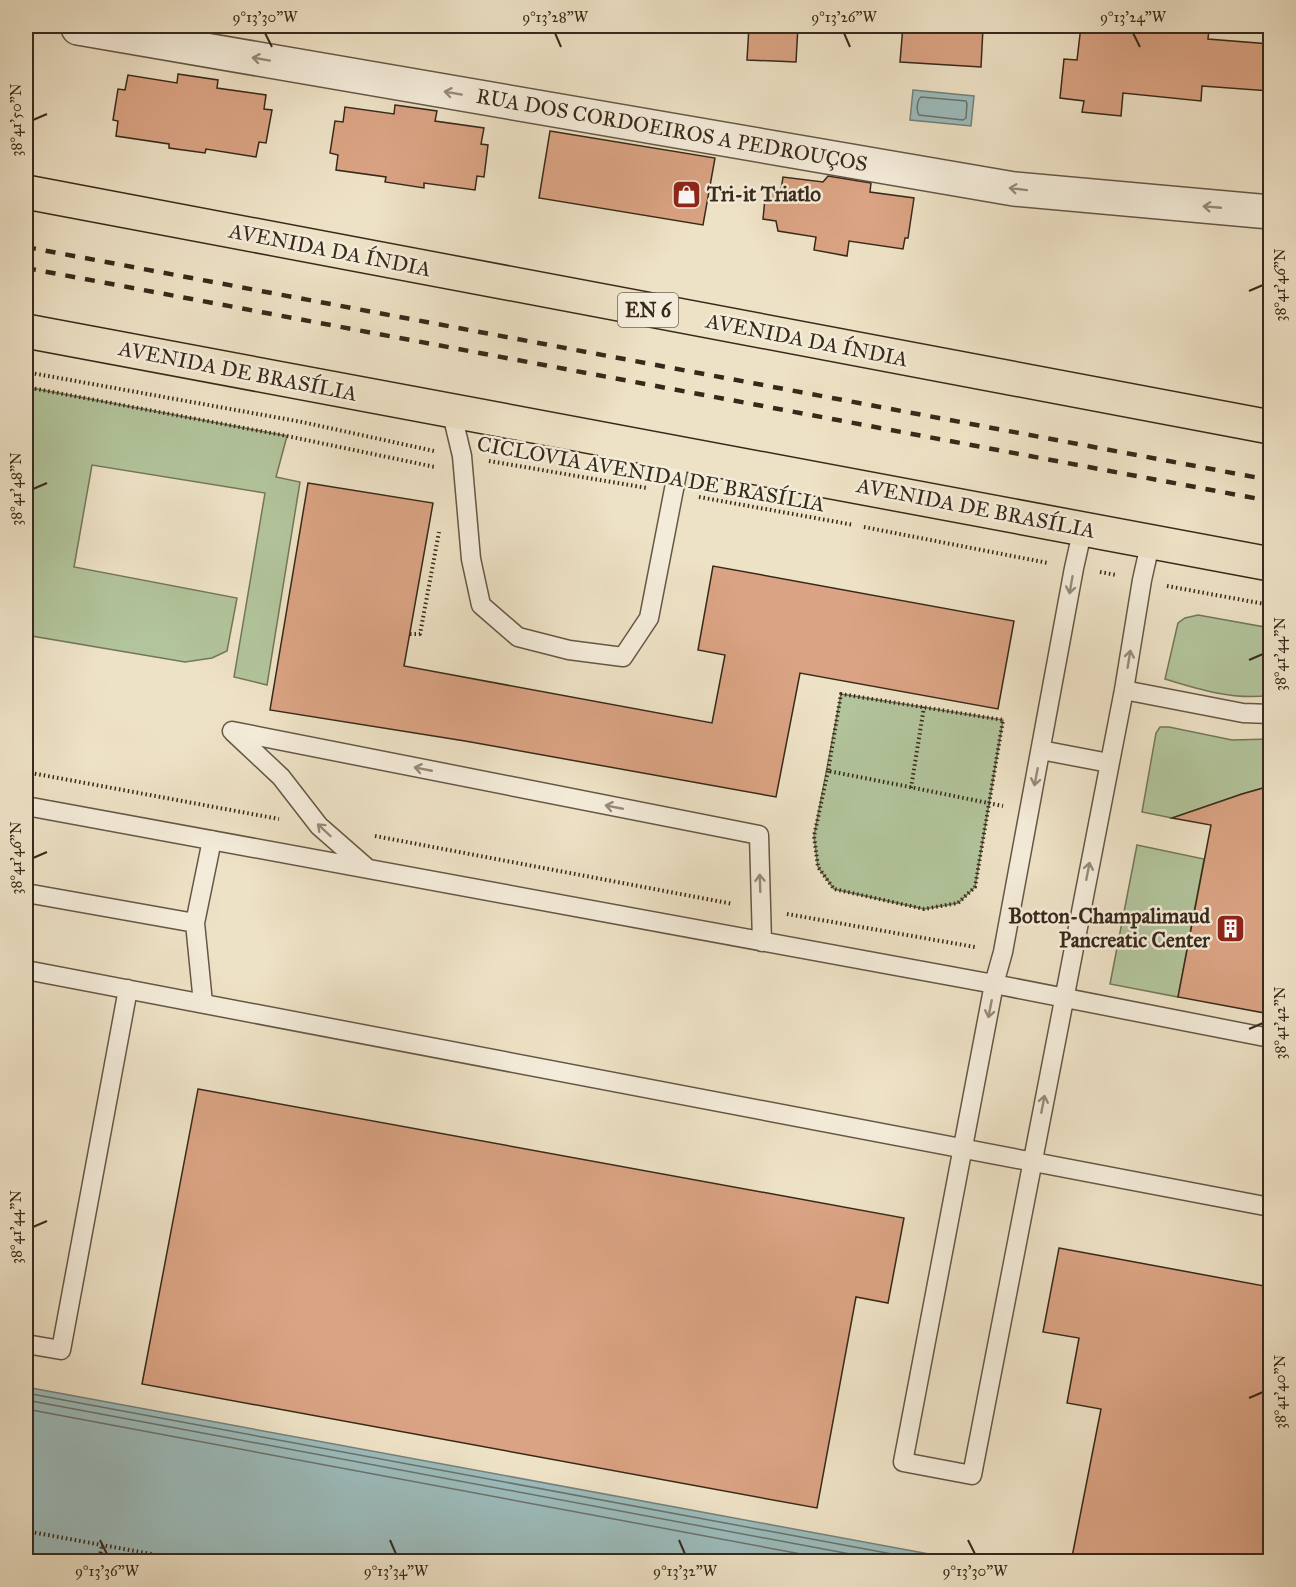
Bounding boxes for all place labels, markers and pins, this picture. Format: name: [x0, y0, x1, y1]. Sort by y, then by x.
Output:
shop icon: Tri-it Triatlo: [670, 178, 702, 210]
place label: Tri-it Triatlo: [706, 181, 821, 207]
place label: Botton-Champalimaud Pancreatic Center: [1008, 903, 1211, 953]
building icon: Botton-Champalimaud Pancreatic Center: [1215, 912, 1247, 944]

